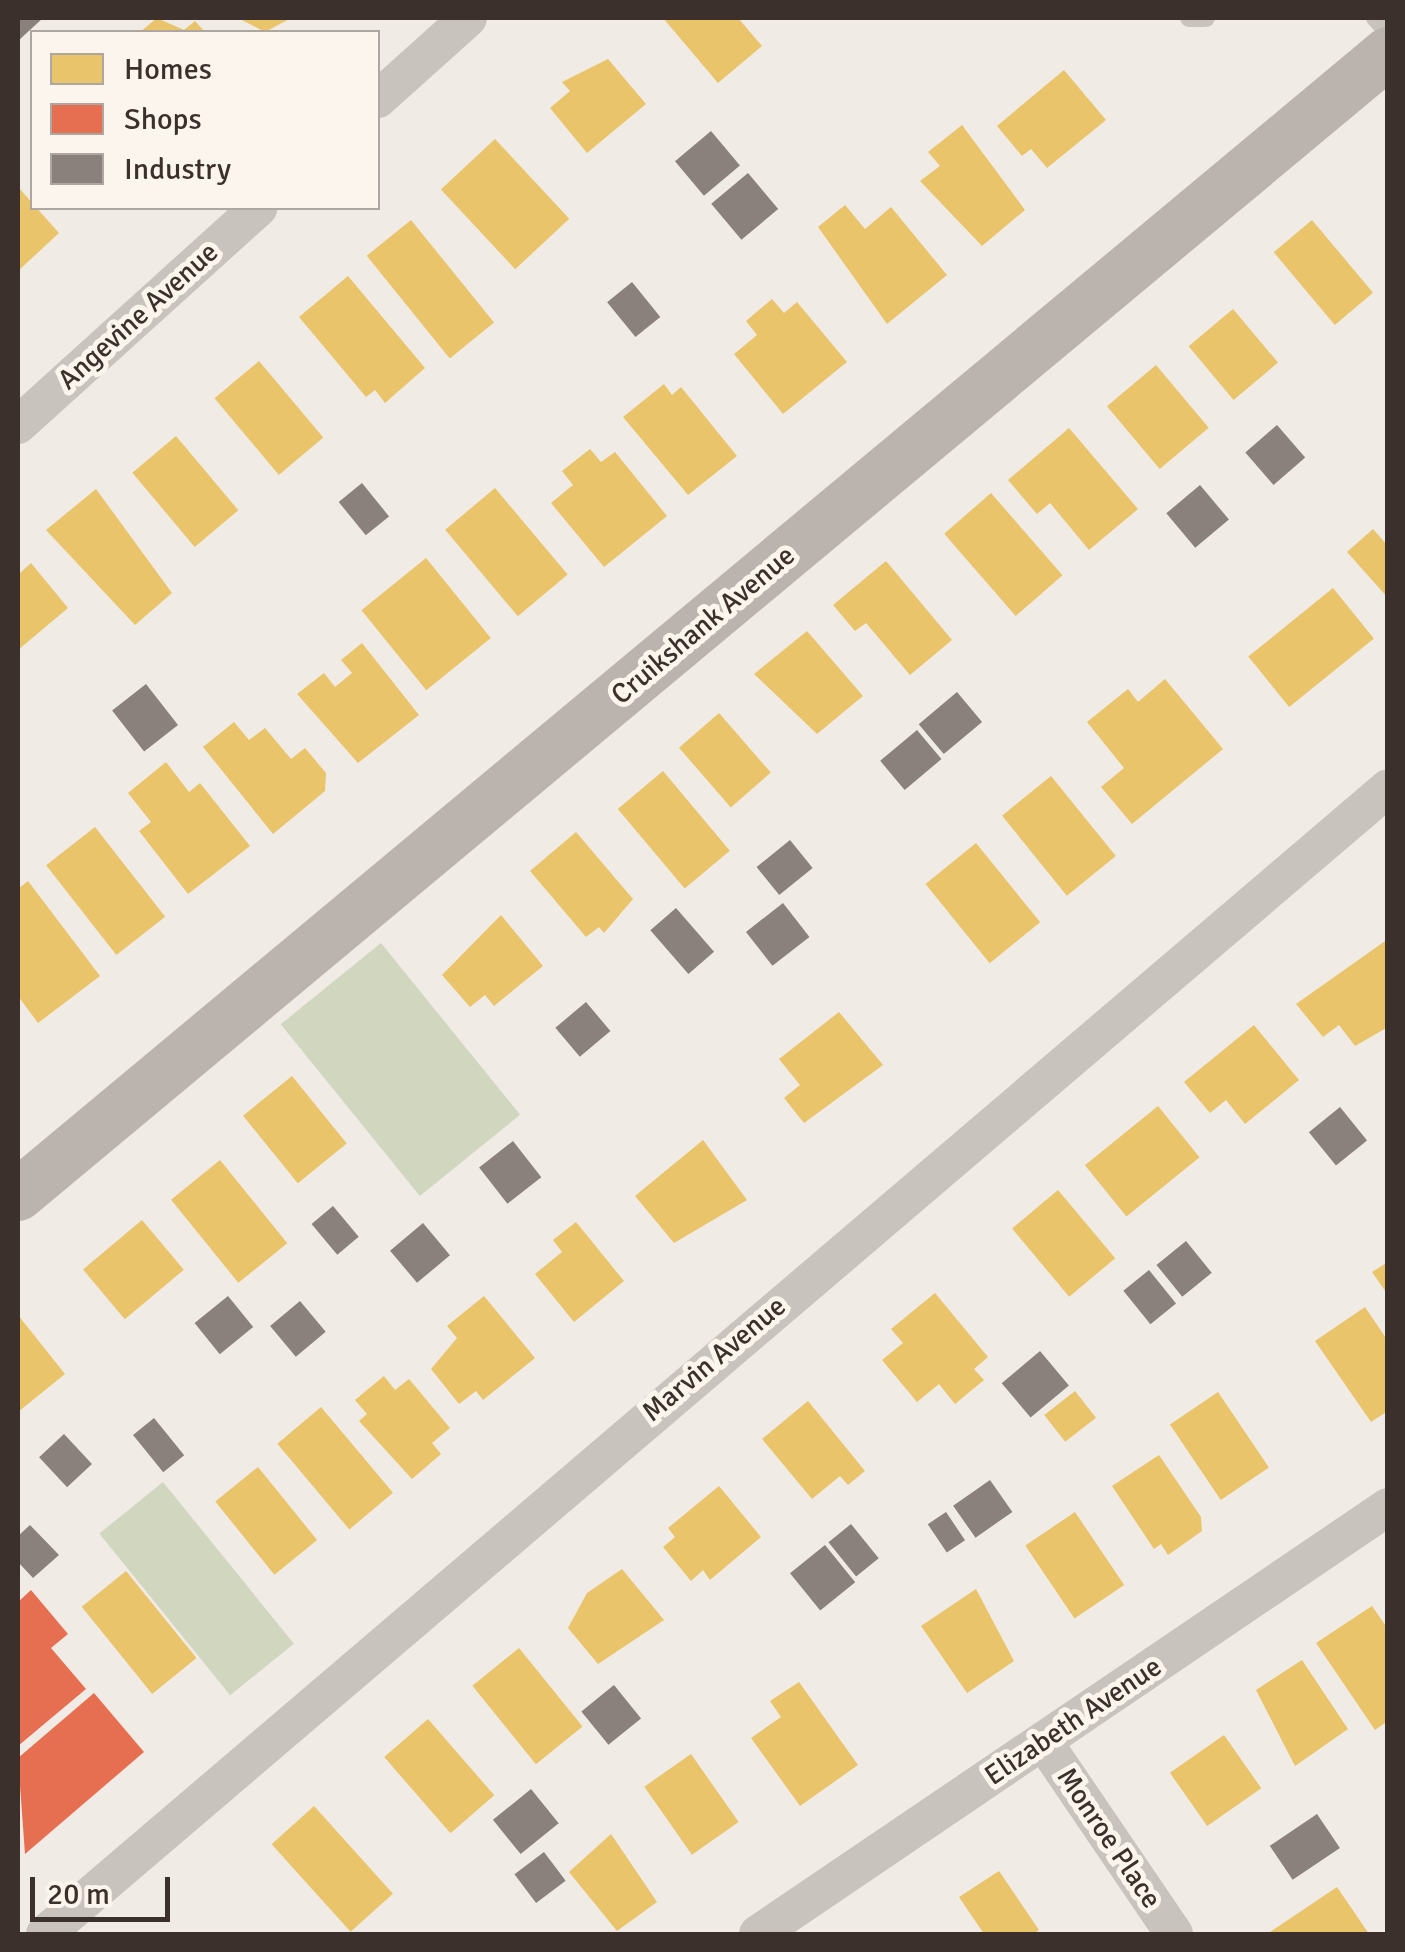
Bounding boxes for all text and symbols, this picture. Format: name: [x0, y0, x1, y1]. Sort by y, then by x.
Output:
legend: [30, 30, 380, 210]
text: Homes: [124, 51, 212, 88]
text: Shops: [124, 101, 202, 138]
text: Industry: [124, 151, 231, 188]
street label: Angevine Avenue: [51, 235, 225, 397]
street label: Cruikshank Avenue: [605, 539, 801, 711]
street label: Marvin Avenue: [635, 1289, 793, 1429]
street label: Elizabeth Avenue: [978, 1650, 1168, 1792]
street label: Monroe Place: [1050, 1761, 1168, 1915]
scale bar: [35, 1857, 175, 1919]
text: 20 m: [47, 1876, 110, 1913]

